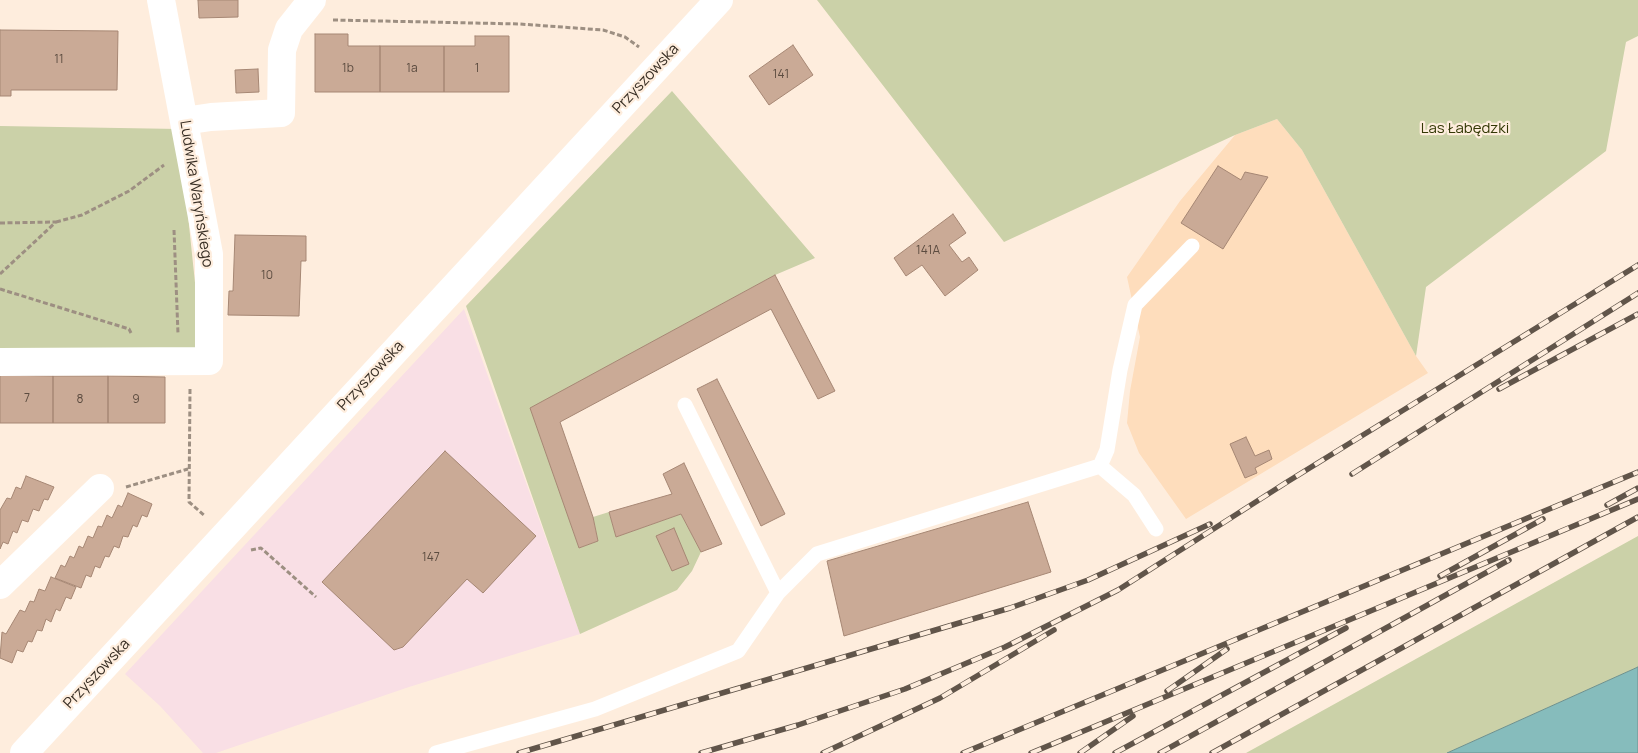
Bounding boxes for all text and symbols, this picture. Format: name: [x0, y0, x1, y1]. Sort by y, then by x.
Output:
street label: Przyszowska: [609, 40, 683, 118]
house number: 11: [54, 53, 64, 67]
house number: 1b: [342, 62, 354, 76]
house number: 1a: [406, 62, 418, 76]
house number: 1: [475, 62, 479, 76]
house number: 141: [773, 68, 789, 82]
street label: Ludwika Waryńskiego: [176, 119, 216, 269]
park label: Las Łabędzki: [1421, 120, 1509, 138]
house number: 141A: [916, 244, 940, 258]
house number: 10: [261, 269, 273, 283]
street label: Przyszowska: [334, 337, 408, 415]
house number: 7: [24, 392, 30, 406]
house number: 8: [77, 393, 83, 407]
house number: 9: [132, 393, 140, 407]
house number: 147: [422, 551, 440, 565]
street label: Przyszowska: [60, 635, 134, 713]

